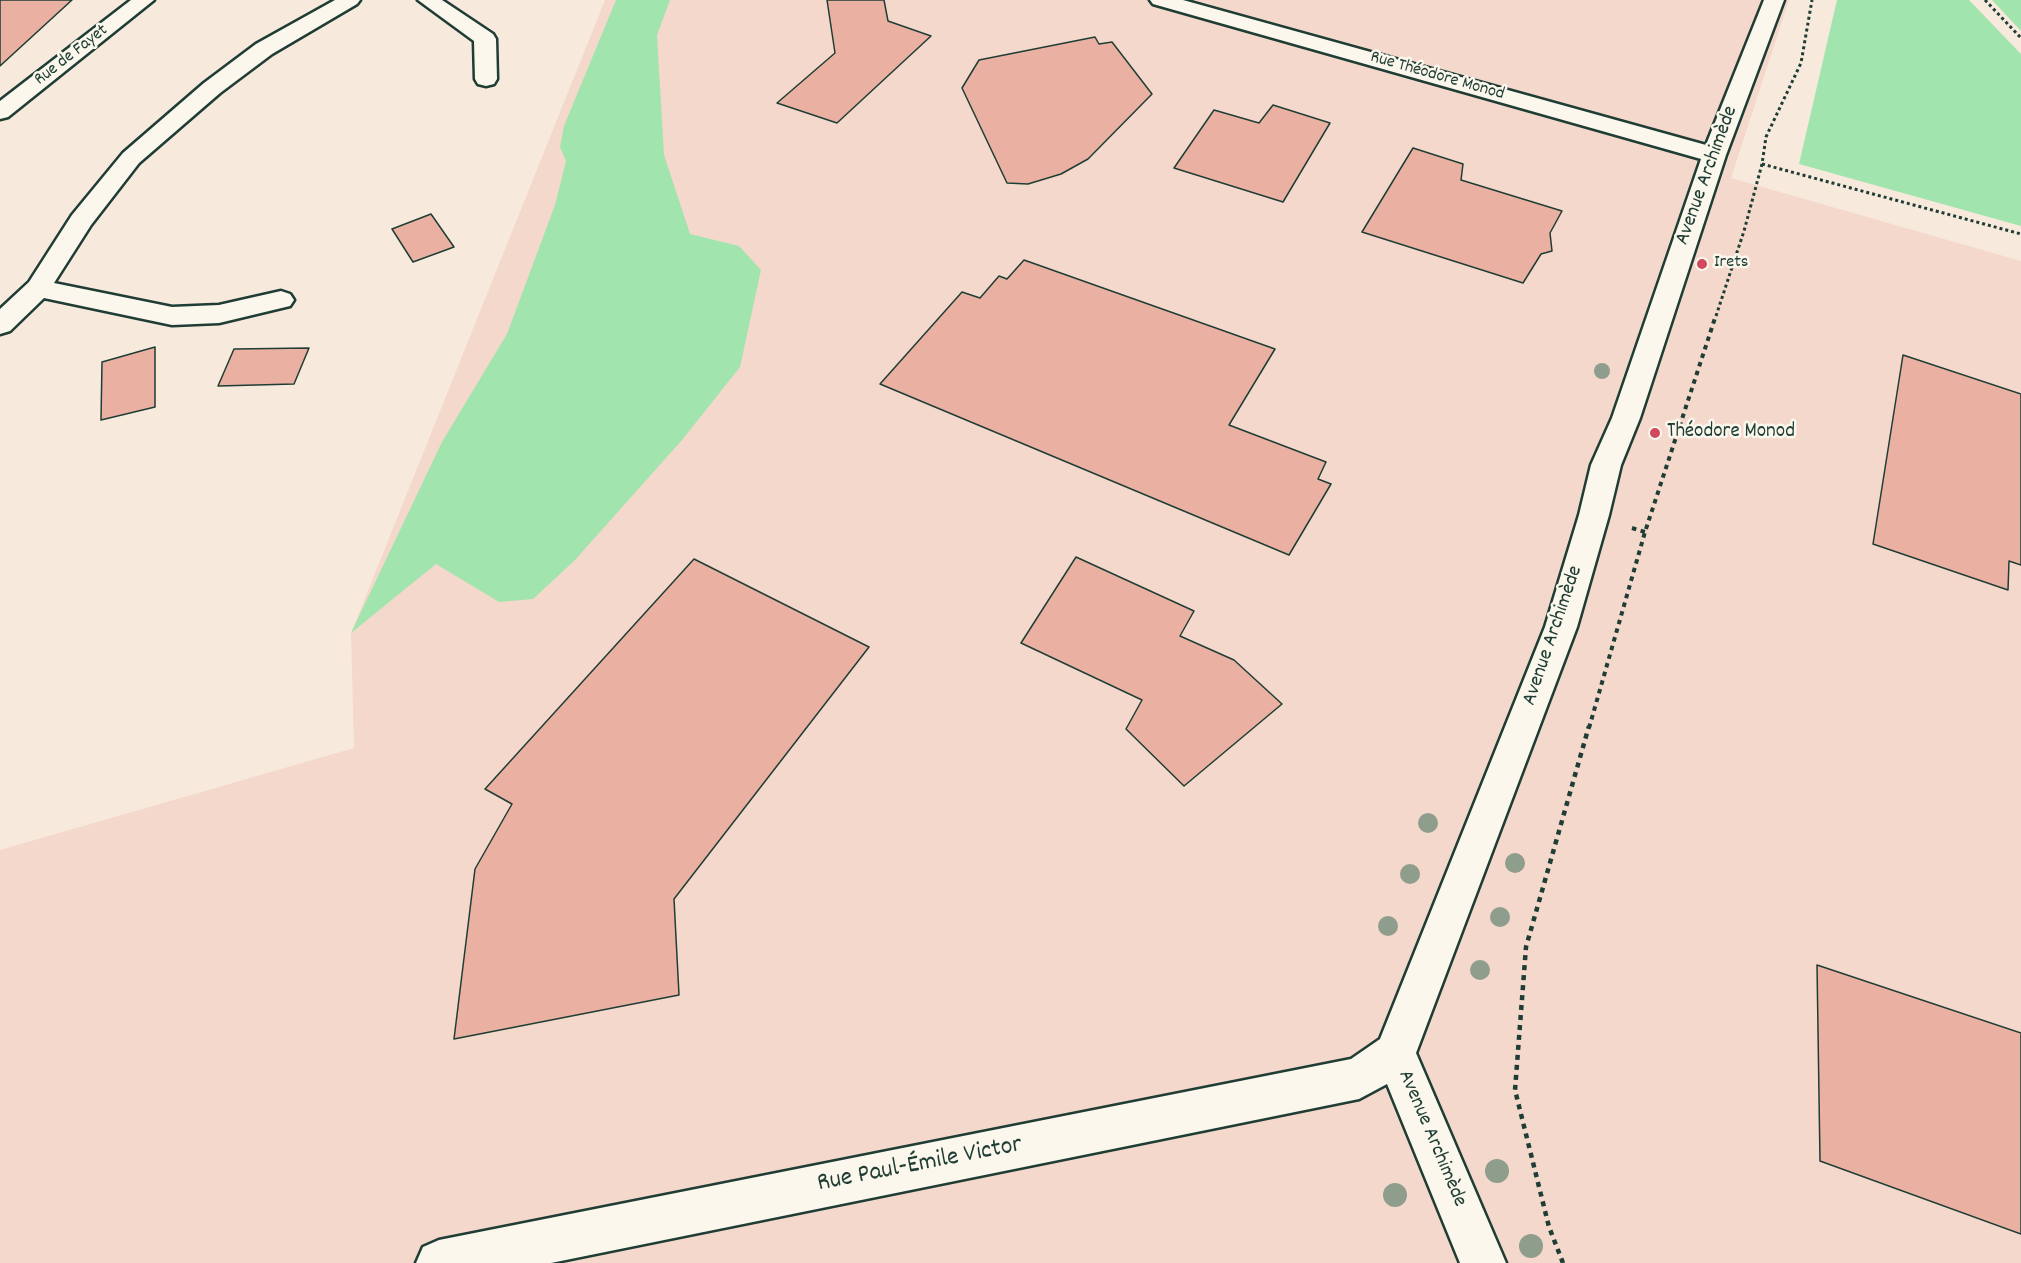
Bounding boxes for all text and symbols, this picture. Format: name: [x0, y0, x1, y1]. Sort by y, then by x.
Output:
street label: Rue de Fayet: [31, 21, 113, 91]
street label: Rue Théodore Monod: [1368, 48, 1506, 106]
street label: Avenue Archimède: [1671, 103, 1745, 249]
place label: Irets: [1714, 253, 1748, 275]
marker: Irets: [1695, 257, 1709, 271]
place label: Théodore Monod: [1667, 420, 1795, 446]
marker: Théodore Monod: [1648, 426, 1662, 440]
street label: Avenue Archimède: [1518, 563, 1590, 709]
street label: Avenue Archimède: [1391, 1067, 1471, 1211]
street label: Rue Paul-Émile Victor: [815, 1131, 1025, 1201]

